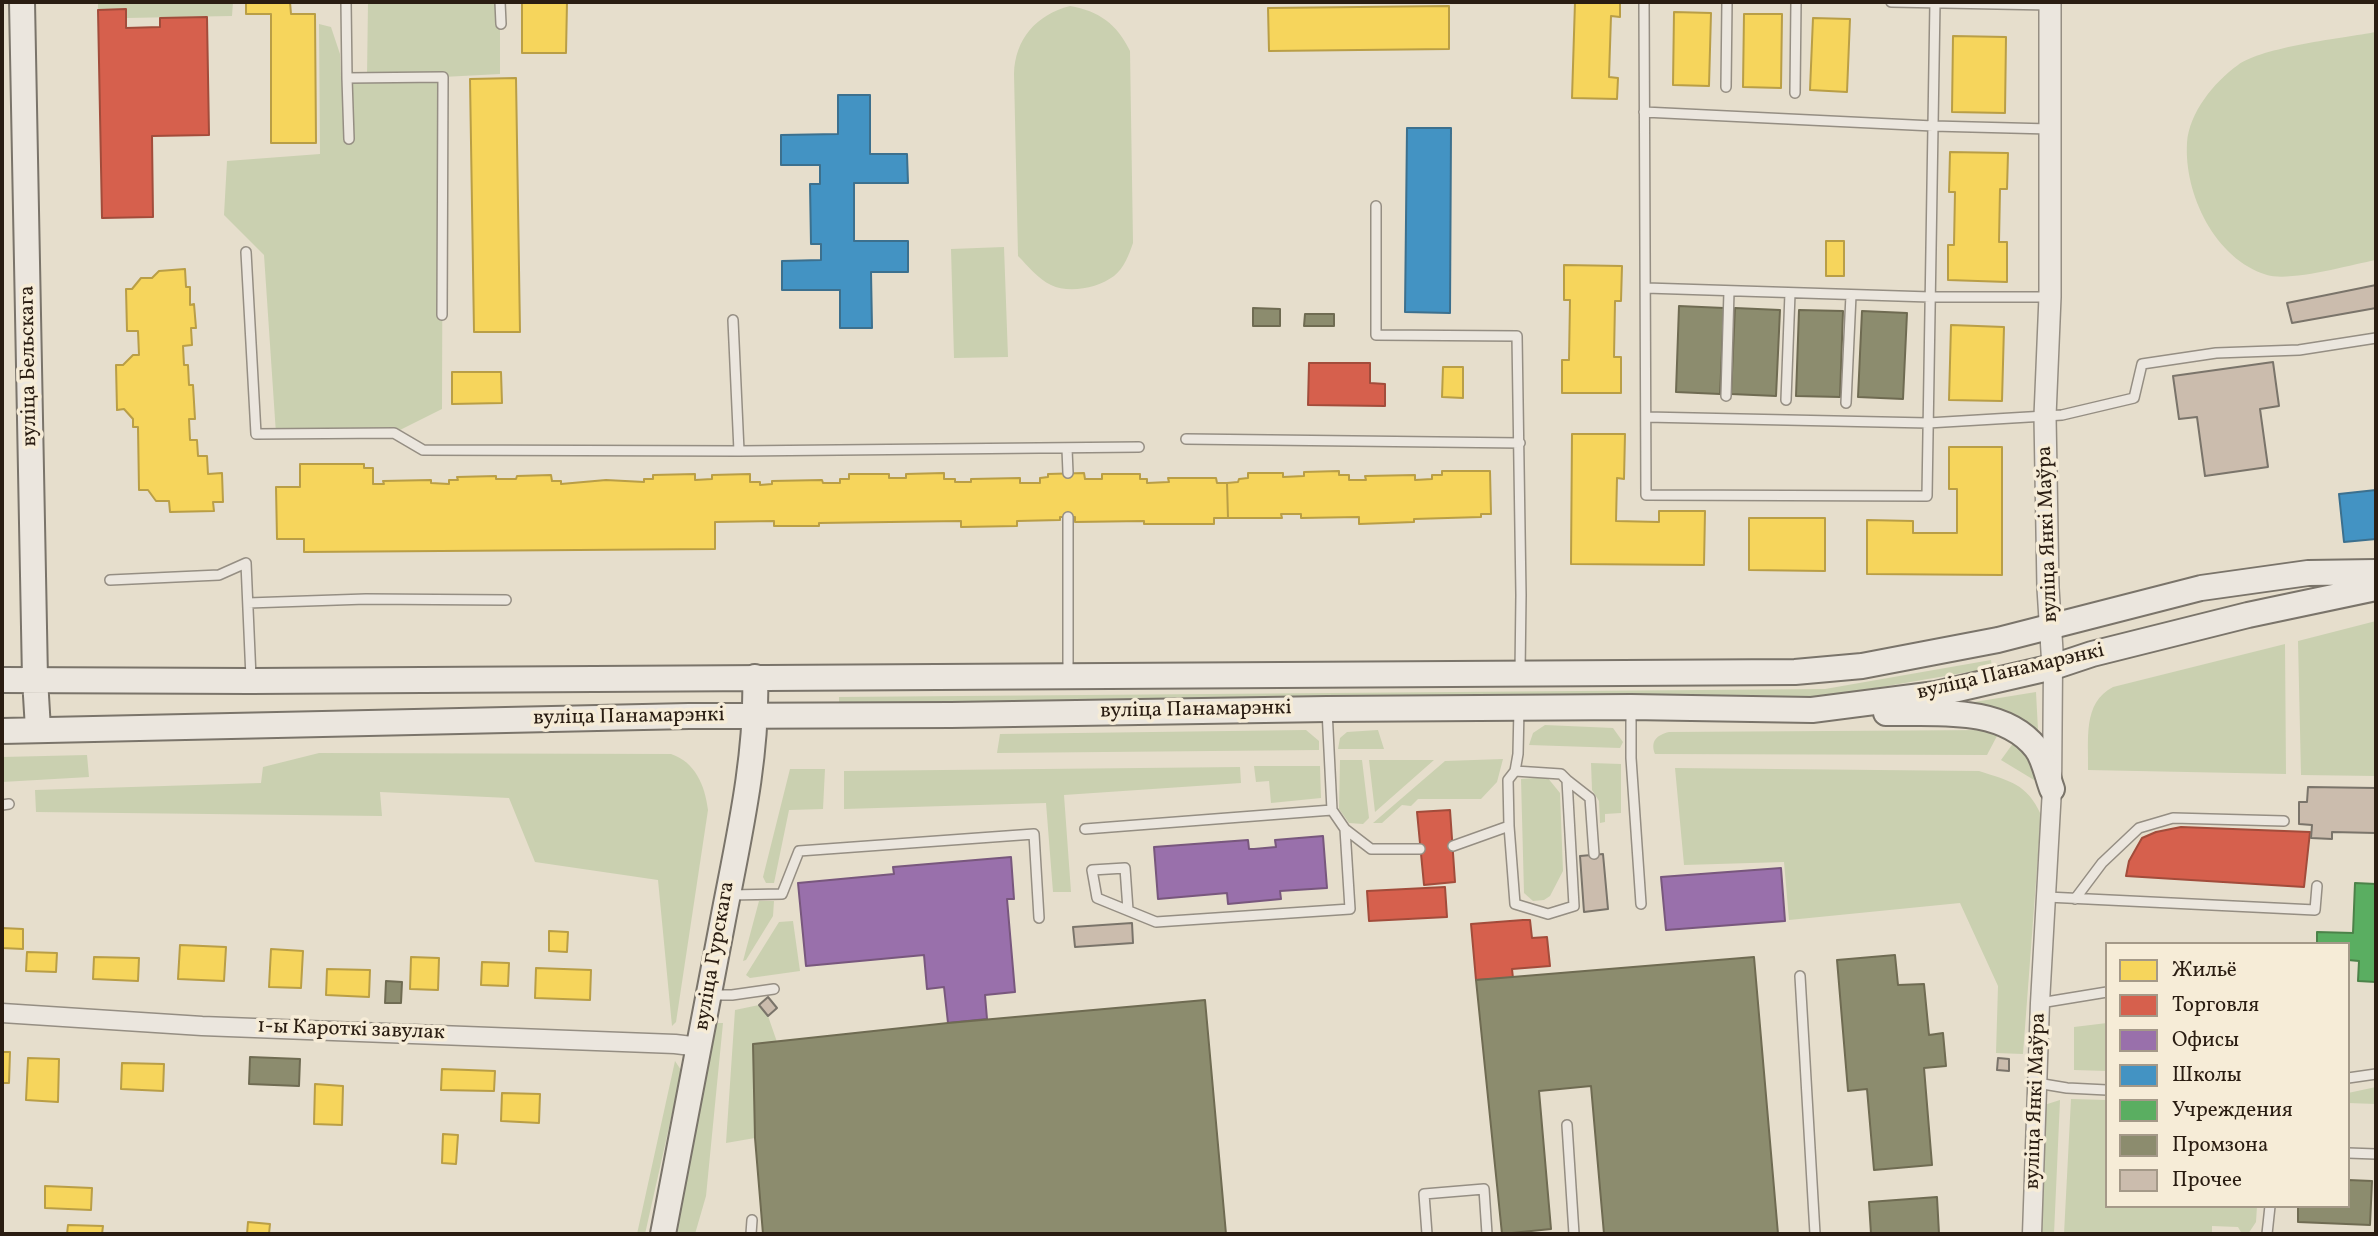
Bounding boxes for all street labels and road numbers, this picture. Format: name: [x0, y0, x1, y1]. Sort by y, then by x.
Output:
street label: вуліца Бельскага: [16, 285, 44, 447]
street label: вуліца Янкі Маўра: [2033, 445, 2065, 623]
street label: вуліца Панамарэнкі: [1915, 639, 2107, 707]
street label: вуліца Панамарэнкі: [1100, 697, 1292, 725]
street label: вуліца Панамарэнкі: [533, 704, 725, 732]
street label: вуліца Гурскага: [690, 880, 742, 1032]
street label: вуліца Янкі Маўра: [2021, 1012, 2053, 1190]
street label: 1-ы Кароткі завулак: [257, 1015, 445, 1047]

